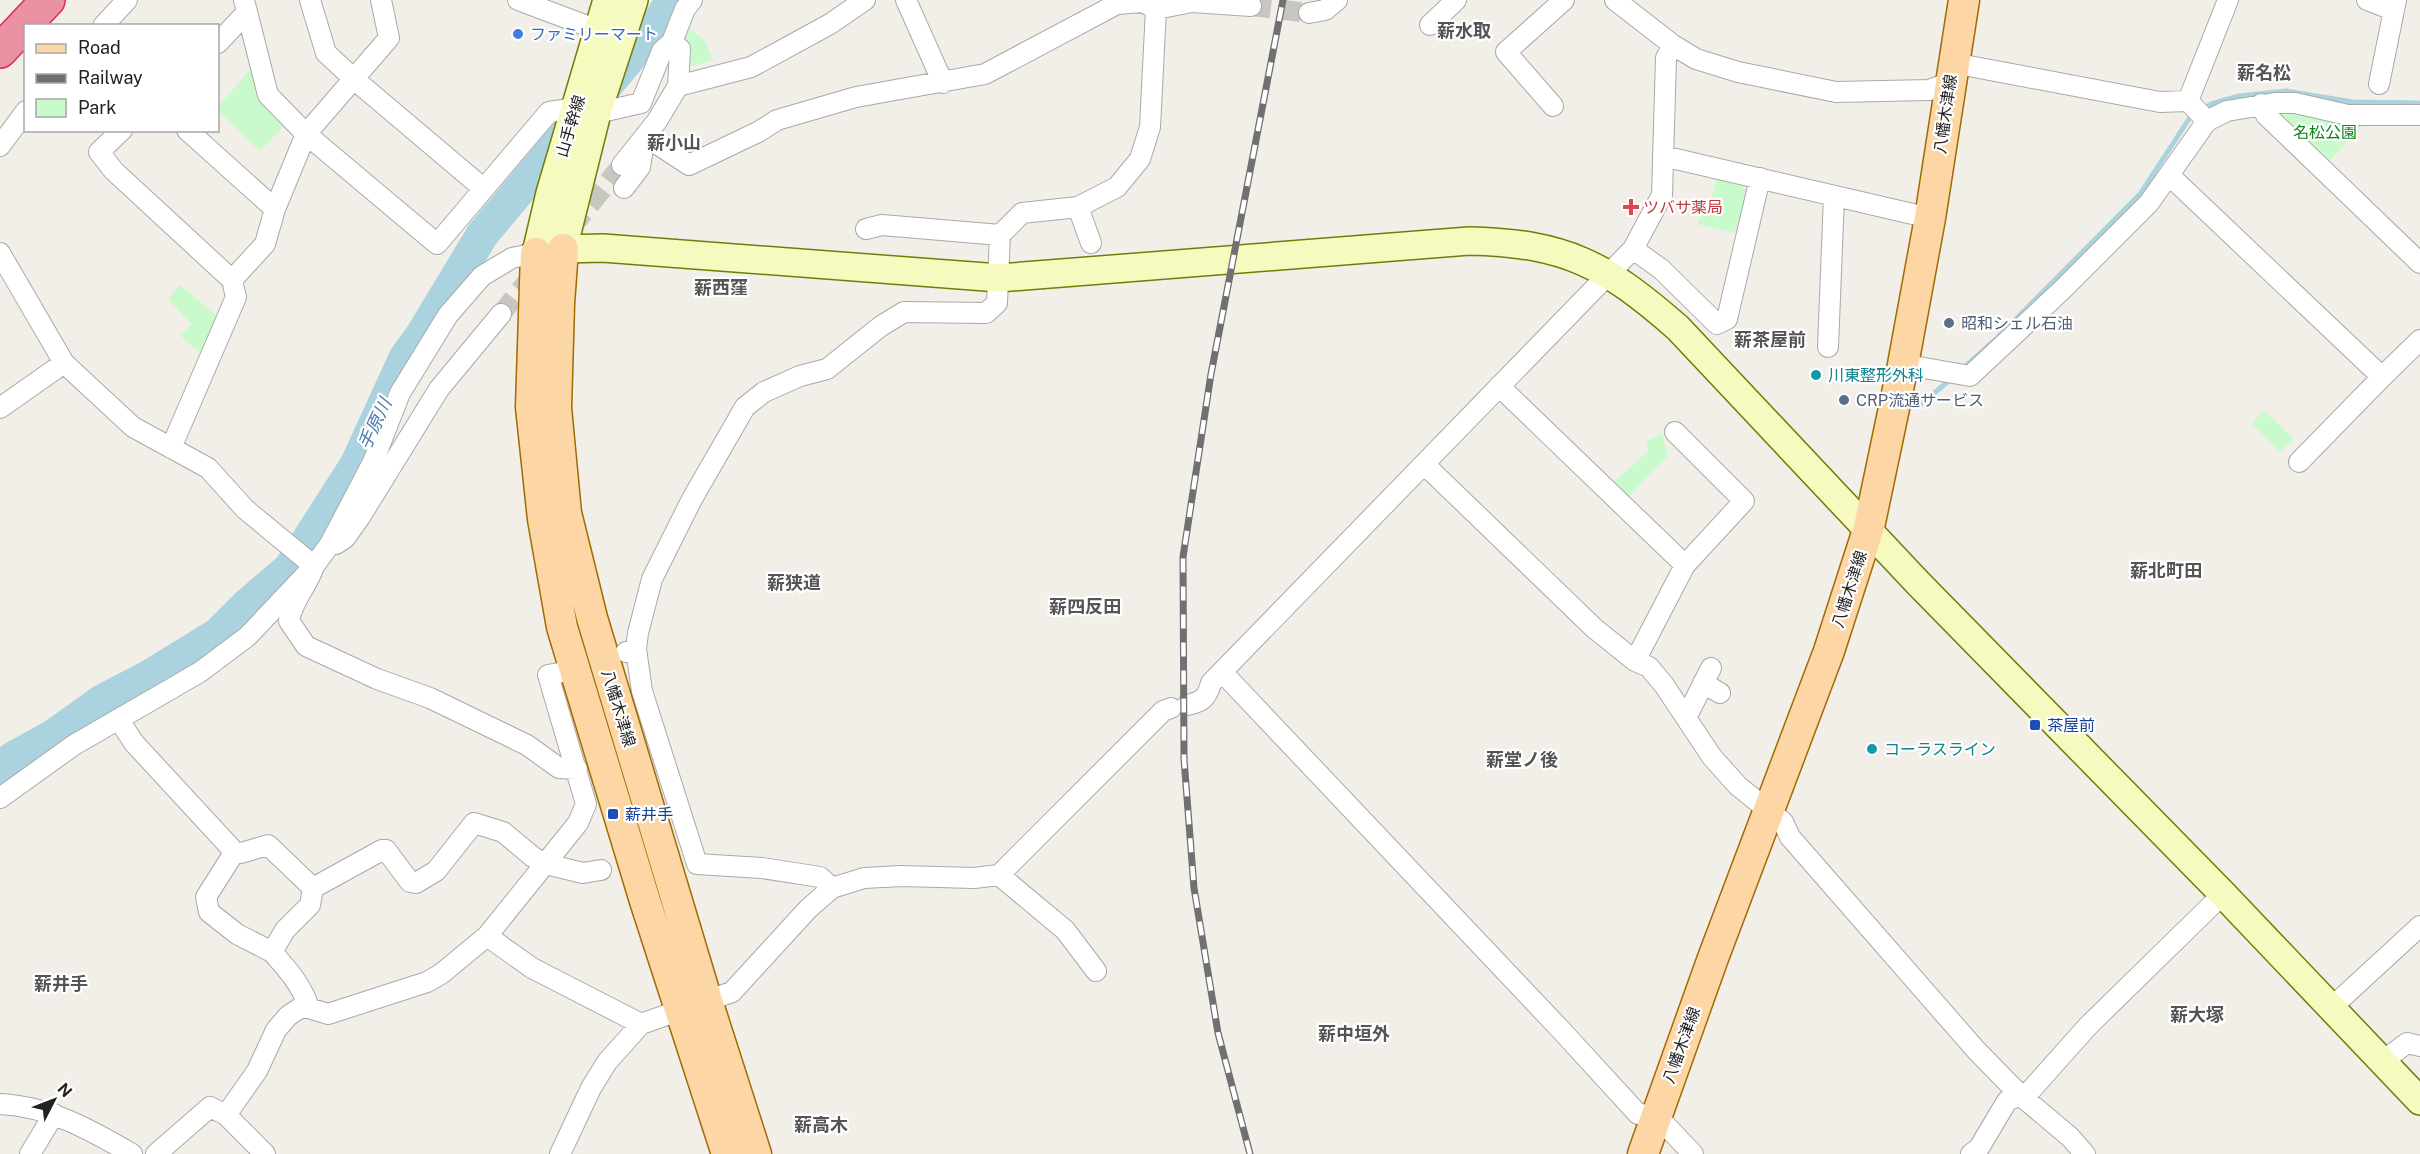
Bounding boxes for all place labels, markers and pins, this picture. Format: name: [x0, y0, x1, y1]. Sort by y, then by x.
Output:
place label: ファミリーマート: [530, 25, 658, 44]
marker: ファミリーマート: [511, 27, 525, 41]
place label: ツバサ薬局: [1643, 198, 1723, 217]
marker: ツバサ薬局: [1624, 200, 1638, 214]
place label: 昭和シェル石油: [1961, 314, 2073, 333]
marker: 昭和シェル石油: [1942, 316, 1956, 330]
place label: 川東整形外科: [1828, 366, 1924, 385]
marker: 川東整形外科: [1809, 368, 1823, 382]
place label: CRP流通サービス: [1856, 391, 1984, 410]
marker: CRP流通サービス: [1837, 393, 1851, 407]
place label: 茶屋前: [2047, 716, 2095, 735]
marker: 茶屋前: [2028, 718, 2042, 732]
place label: コーラスライン: [1884, 740, 1996, 759]
marker: コーラスライン: [1865, 742, 1879, 756]
place label: 薪井手: [625, 805, 673, 824]
marker: 薪井手: [606, 807, 620, 821]

